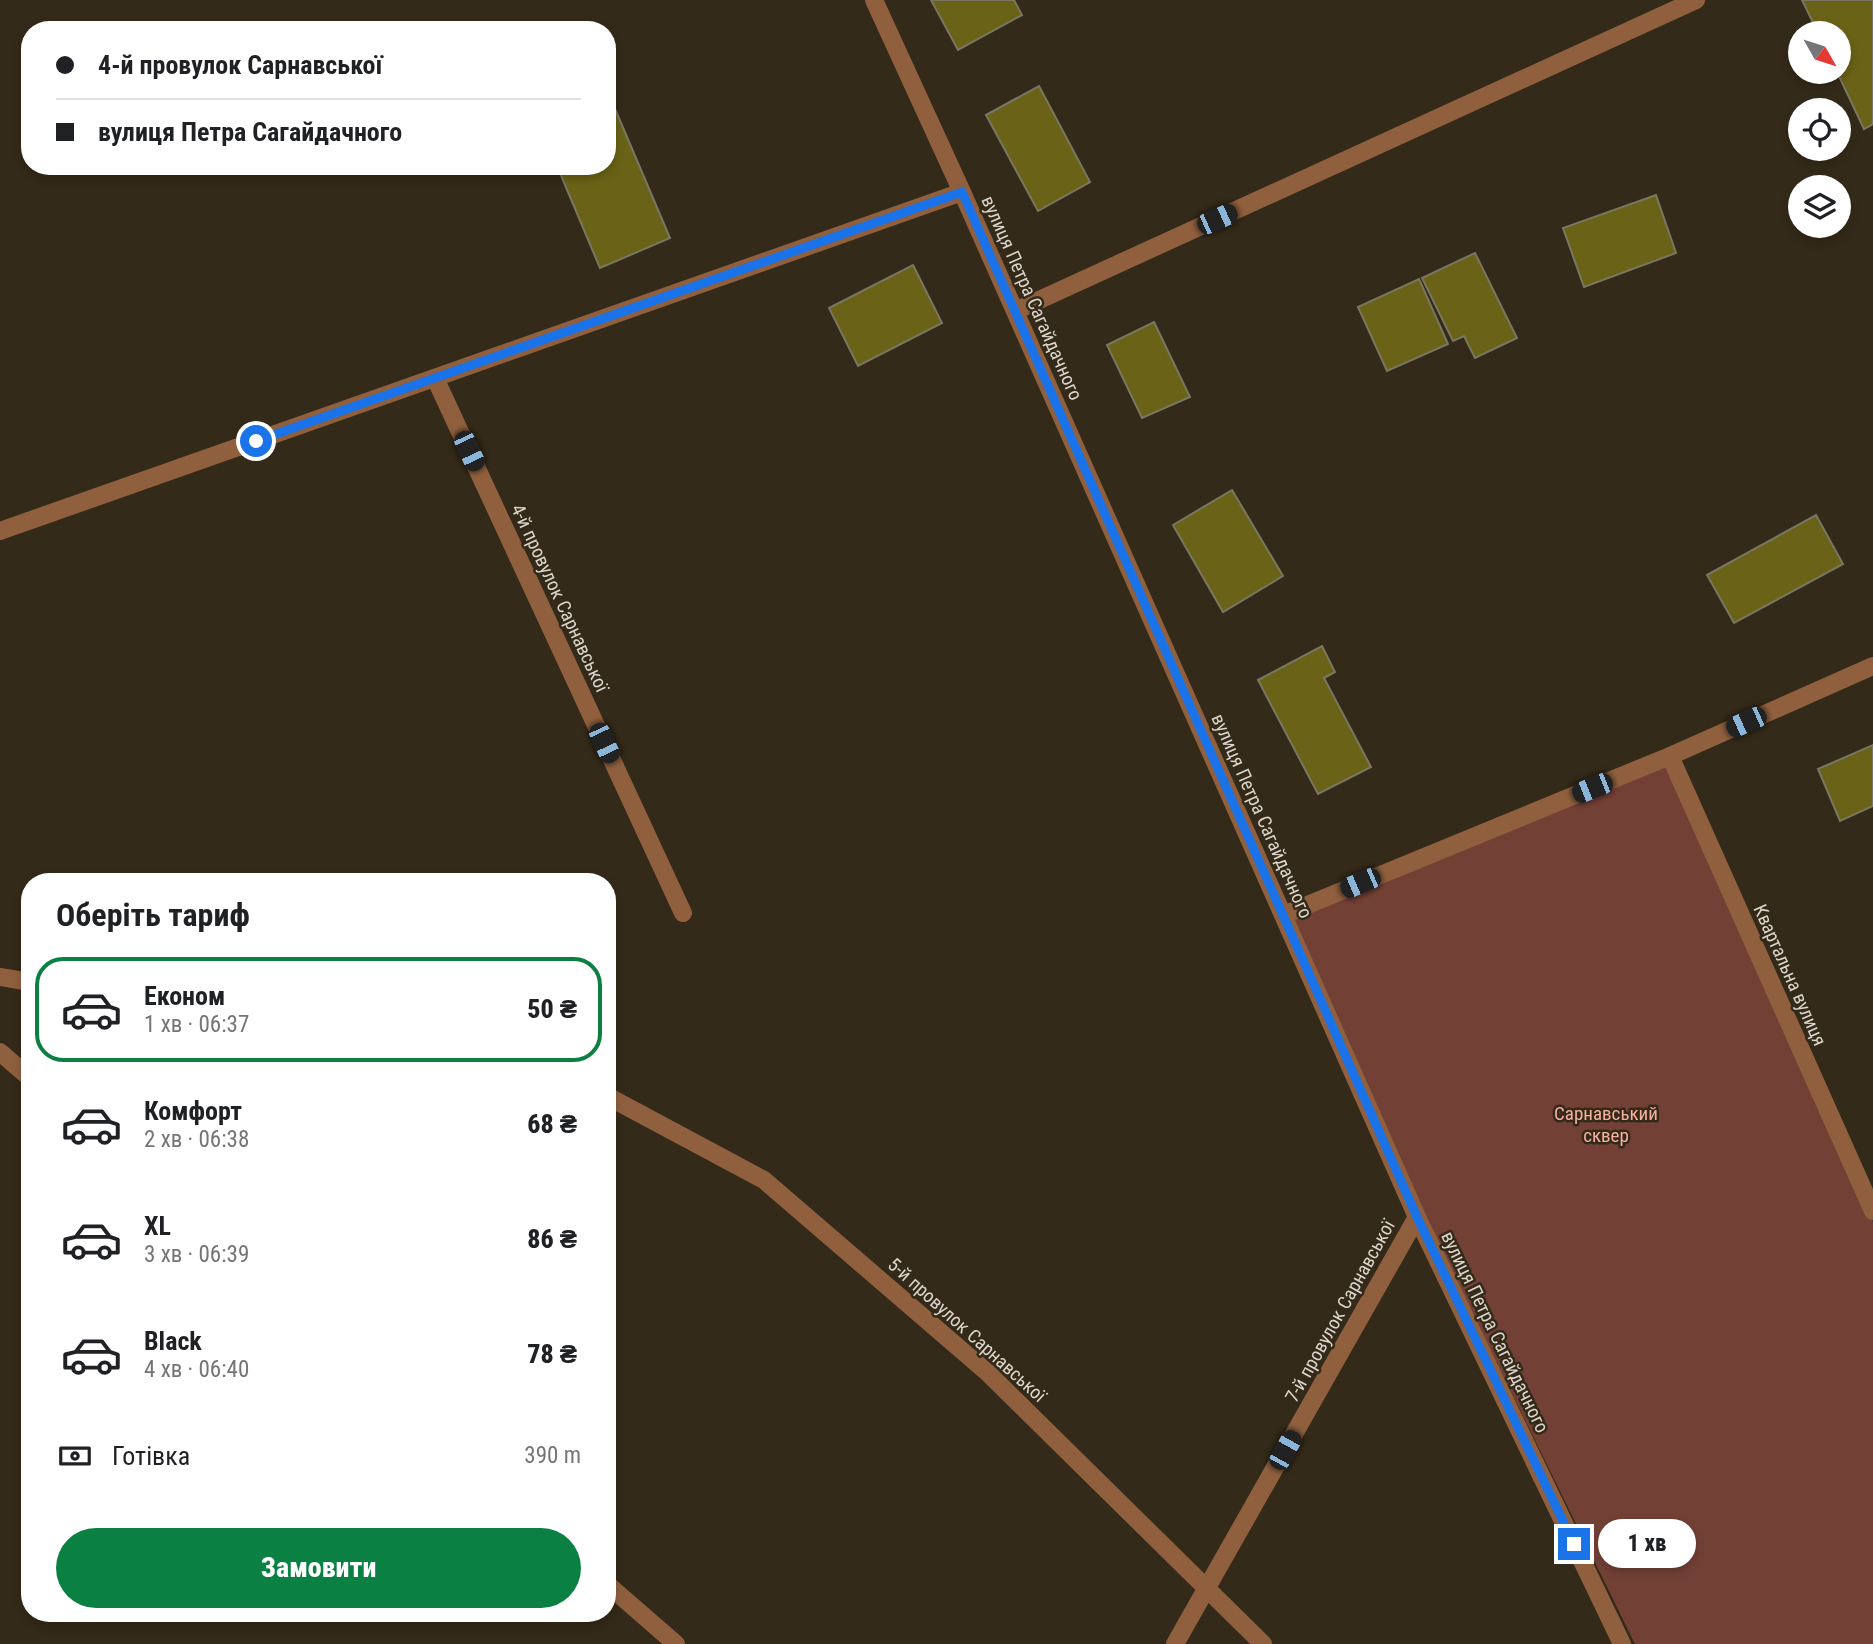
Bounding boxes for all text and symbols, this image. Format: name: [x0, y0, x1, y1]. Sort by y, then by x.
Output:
north arrow: [1788, 21, 1852, 84]
map controls: [1788, 21, 1851, 238]
text: 4-й провулок Сарнавської: [98, 50, 382, 80]
button: locate: [1788, 98, 1851, 161]
text: вулиця Петра Сагайдачного: [98, 117, 402, 147]
button: layers: [1788, 175, 1851, 238]
street label: вулиця Петра Сагайдачного: [977, 192, 1087, 404]
car: [1194, 201, 1241, 237]
route start: [240, 425, 272, 457]
car: [451, 428, 488, 474]
street label: 4-й провулок Сарнавської: [506, 500, 614, 697]
car: [1723, 704, 1770, 740]
street label: вулиця Петра Сагайдачного: [1207, 710, 1317, 922]
car: [586, 720, 623, 766]
car: [1569, 770, 1616, 806]
car: [1337, 865, 1384, 901]
text: Оберіть тариф: [56, 896, 250, 934]
street label: Квартальна вулиця: [1748, 901, 1832, 1049]
icon: car: [60, 978, 123, 1041]
text: Економ: [144, 981, 225, 1011]
text: 50 ₴: [527, 994, 577, 1024]
text: 1 хв · 06:37: [144, 1011, 249, 1038]
icon: car: [60, 1093, 123, 1156]
text: Комфорт: [144, 1096, 242, 1126]
park label: Сарнавський сквер: [1554, 1102, 1658, 1147]
text: 68 ₴: [527, 1109, 577, 1139]
text: 2 хв · 06:38: [144, 1126, 249, 1153]
icon: car: [60, 1208, 123, 1271]
text: XL: [144, 1211, 171, 1241]
street label: 7-й провулок Сарнавської: [1280, 1215, 1400, 1406]
text: 86 ₴: [527, 1224, 577, 1254]
street label: вулиця Петра Сагайдачного: [1436, 1228, 1554, 1436]
text: 3 хв · 06:39: [144, 1241, 249, 1268]
street label: 5-й провулок Сарнавської: [883, 1253, 1052, 1408]
icon: car: [60, 1323, 123, 1386]
text: Black: [144, 1326, 202, 1356]
text: 78 ₴: [527, 1339, 577, 1369]
text: 4 хв · 06:40: [144, 1356, 249, 1383]
car: [1266, 1427, 1305, 1473]
icon: cash: [56, 1437, 94, 1475]
text: Готівка: [112, 1441, 190, 1471]
text: 390 m: [524, 1442, 581, 1469]
callout: 1 хв: [1598, 1520, 1696, 1568]
button: Замовити: [56, 1528, 581, 1608]
route end: [1558, 1528, 1590, 1560]
text: 1 хв: [1628, 1530, 1666, 1557]

